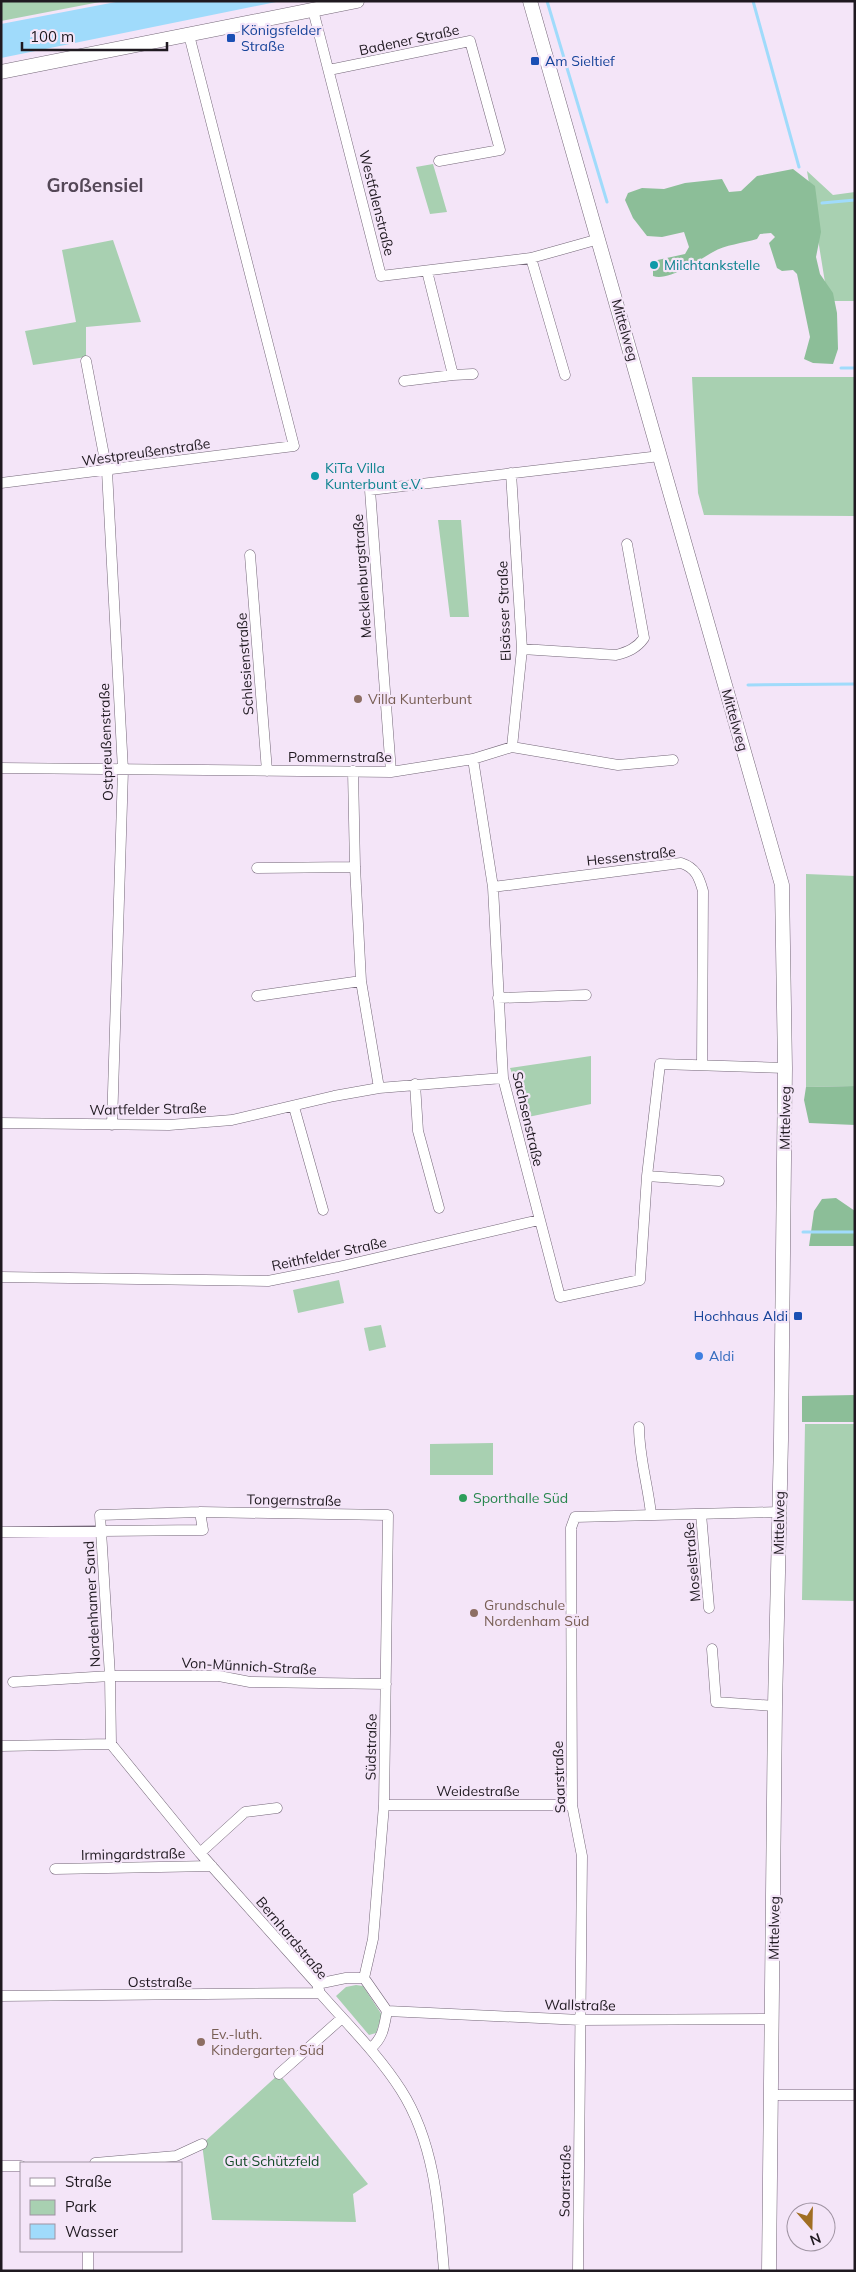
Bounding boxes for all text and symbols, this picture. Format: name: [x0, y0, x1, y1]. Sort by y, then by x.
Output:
scale bar: [22, 20, 168, 52]
place label: Königsfelder Straße: [241, 21, 322, 55]
street label: Badener Straße: [357, 21, 461, 59]
text: 100 m: [30, 27, 74, 46]
marker: Königsfelder Straße: [225, 32, 237, 44]
place label: Am Sieltief: [545, 52, 615, 70]
marker: Am Sieltief: [529, 55, 541, 67]
street label: Westfalenstraße: [355, 148, 399, 258]
district label: Großensiel: [46, 173, 144, 197]
place label: Milchtankstelle: [664, 256, 760, 274]
marker: Milchtankstelle: [648, 259, 660, 271]
street label: Mittelweg: [608, 297, 642, 363]
street label: Westpreußenstraße: [81, 434, 211, 470]
place label: KiTa Villa Kunterbunt e.V.: [325, 459, 423, 493]
marker: KiTa Villa Kunterbunt e.V.: [309, 470, 321, 482]
street label: Mecklenburgstraße: [349, 513, 375, 639]
street label: Elsässer Straße: [493, 560, 515, 662]
street label: Schlesienstraße: [232, 612, 258, 716]
street label: Ostpreußenstraße: [95, 683, 117, 801]
street label: Mittelweg: [718, 687, 752, 753]
place label: Villa Kunterbunt: [368, 690, 472, 708]
marker: Villa Kunterbunt: [352, 693, 364, 705]
street label: Pommernstraße: [288, 748, 392, 766]
street label: Hessenstraße: [585, 842, 677, 870]
street label: Sachsenstraße: [508, 1070, 548, 1168]
street label: Mittelweg: [775, 1086, 795, 1150]
street label: Wartfelder Straße: [89, 1099, 207, 1119]
street label: Reithfelder Straße: [270, 1233, 388, 1275]
place label: Hochhaus Aldi: [694, 1307, 788, 1325]
marker: Hochhaus Aldi: [792, 1310, 804, 1322]
place label: Aldi: [709, 1347, 734, 1365]
marker: Aldi: [693, 1350, 705, 1362]
place label: Sporthalle Süd: [473, 1489, 568, 1507]
street label: Tongernstraße: [247, 1490, 341, 1510]
street label: Mittelweg: [769, 1491, 789, 1555]
marker: Sporthalle Süd: [457, 1492, 469, 1504]
street label: Moselstraße: [680, 1522, 704, 1602]
street label: Nordenhamer Sand: [80, 1540, 104, 1668]
place label: Grundschule Nordenham Süd: [484, 1596, 589, 1630]
marker: Grundschule Nordenham Süd: [468, 1607, 480, 1619]
street label: Von-Münnich-Straße: [181, 1653, 317, 1679]
street label: Südstraße: [361, 1713, 381, 1781]
street label: Saarstraße: [549, 1741, 569, 1813]
street label: Weidestraße: [436, 1782, 520, 1800]
street label: Irmingardstraße: [81, 1844, 185, 1864]
street label: Bernhardstraße: [252, 1893, 332, 1983]
street label: Mittelweg: [764, 1896, 784, 1960]
street label: Oststraße: [128, 1973, 192, 1991]
street label: Wallstraße: [544, 1995, 616, 2015]
place label: Ev.-luth. Kindergarten Süd: [211, 2025, 324, 2059]
marker: Ev.-luth. Kindergarten Süd: [195, 2036, 207, 2048]
street label: Saarstraße: [555, 2145, 575, 2217]
park label: Gut Schützfeld: [225, 2152, 319, 2170]
legend: [20, 2162, 182, 2252]
text: Straße: [65, 2172, 112, 2191]
text: Park: [65, 2197, 97, 2216]
north arrow: [786, 2202, 836, 2252]
text: Wasser: [65, 2222, 119, 2241]
text: N: [807, 2229, 823, 2249]

